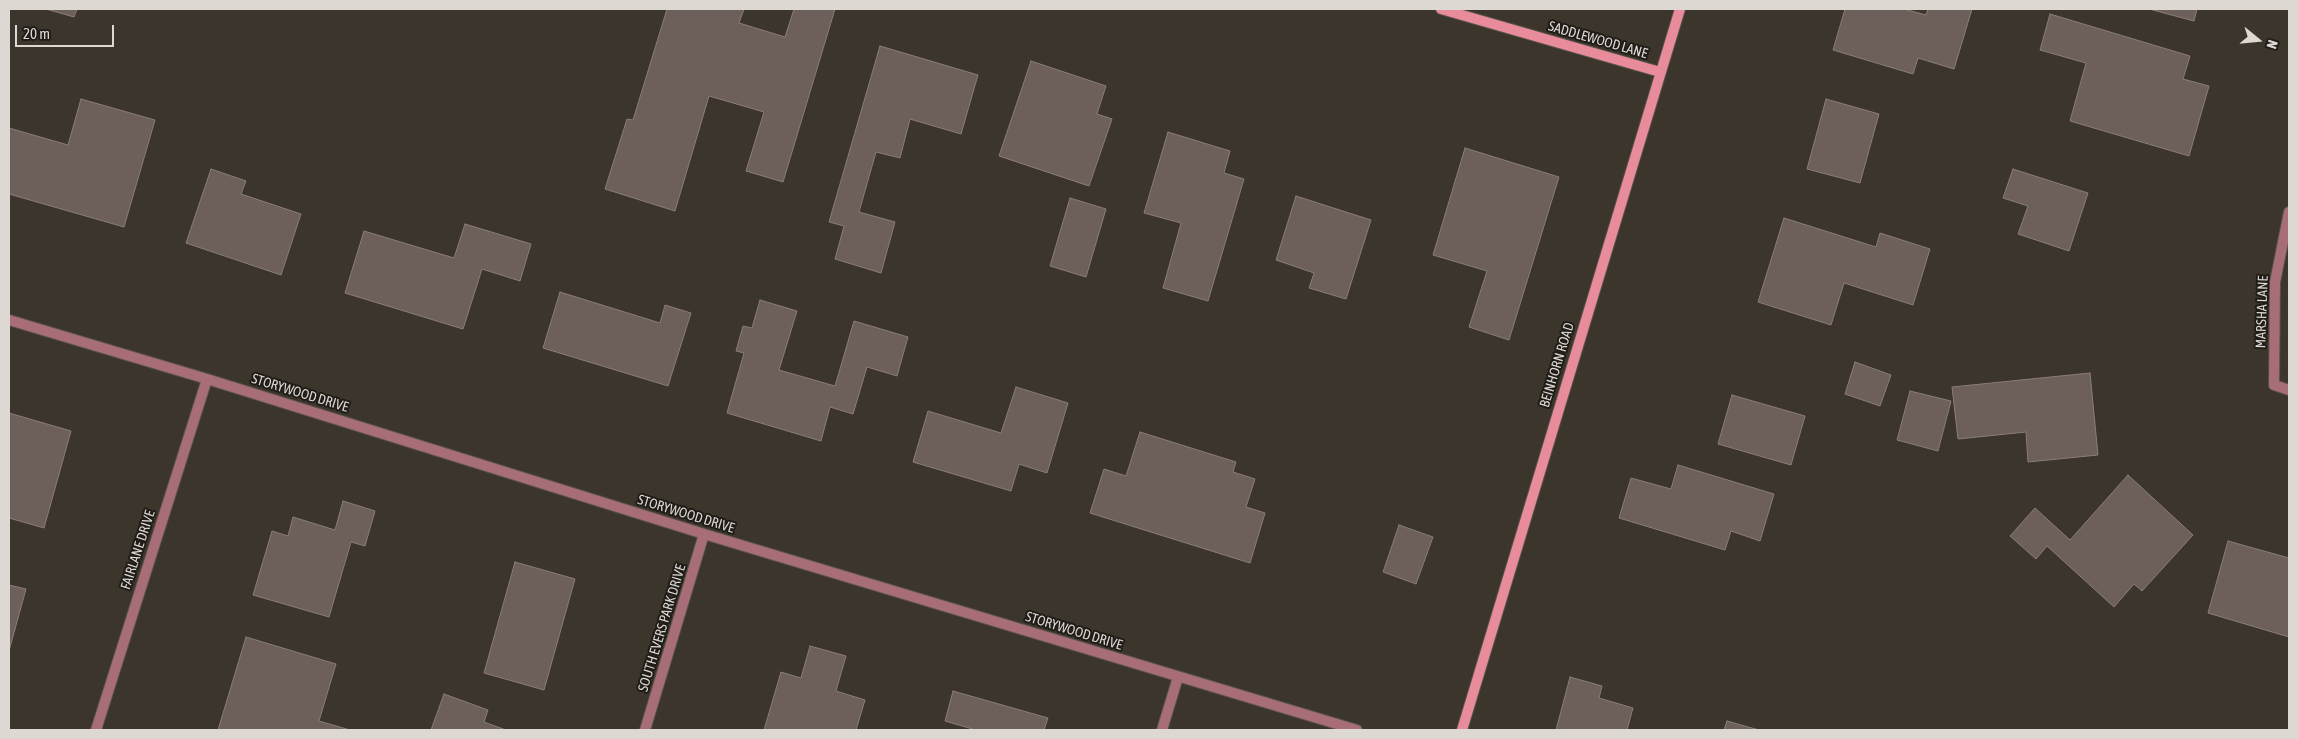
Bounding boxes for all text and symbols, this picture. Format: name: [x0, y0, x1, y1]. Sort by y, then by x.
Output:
scale bar: [18, 15, 116, 47]
north arrow: [2233, 15, 2283, 65]
street label: SADDLEWOOD LANE: [1546, 18, 1650, 62]
text: 20 m: [23, 25, 50, 42]
text: N: [2263, 38, 2281, 51]
street label: MARSHA LANE: [2252, 275, 2272, 349]
street label: BEINHORN ROAD: [1536, 321, 1578, 409]
street label: STORYWOOD DRIVE: [250, 370, 350, 416]
street label: STORYWOOD DRIVE: [636, 491, 736, 537]
street label: FAIRLANE DRIVE: [117, 508, 159, 592]
street label: SOUTH EVERS PARK DRIVE: [635, 562, 689, 694]
street label: STORYWOOD DRIVE: [1024, 608, 1124, 654]

